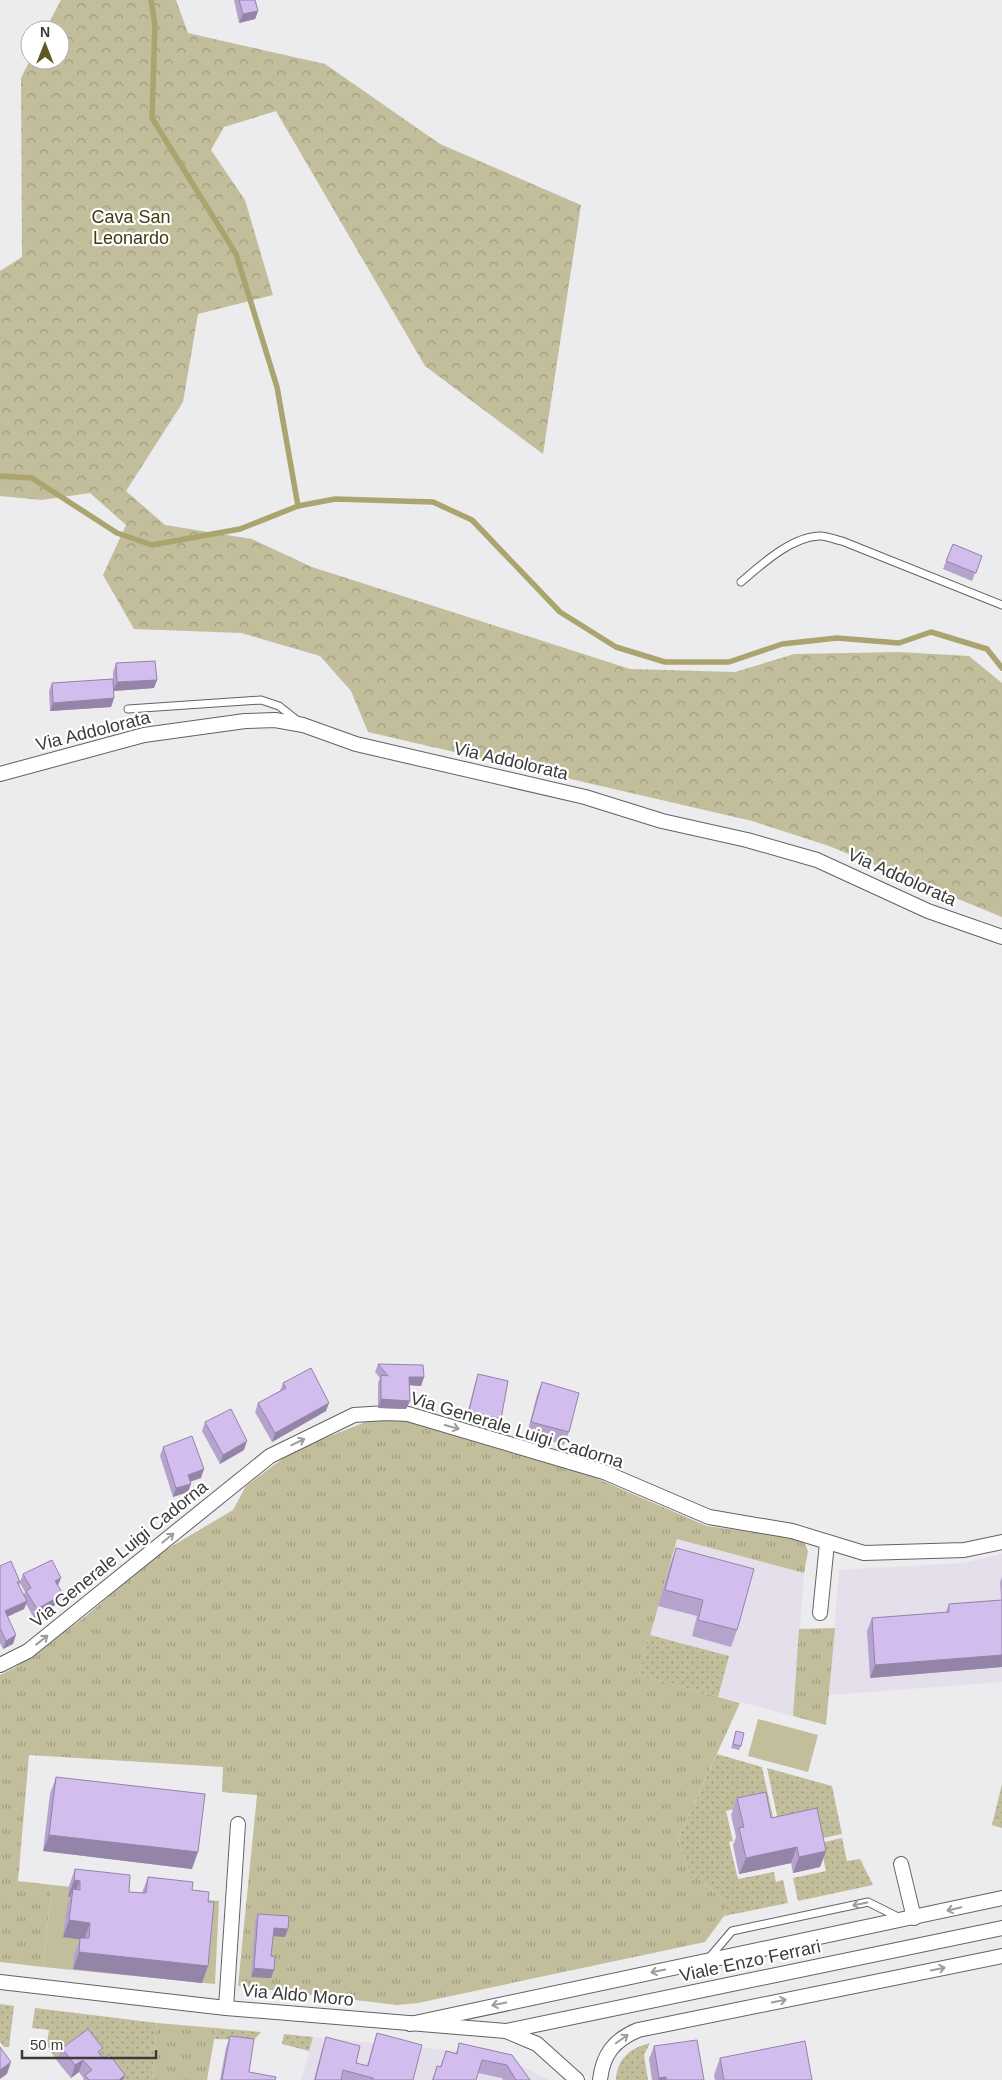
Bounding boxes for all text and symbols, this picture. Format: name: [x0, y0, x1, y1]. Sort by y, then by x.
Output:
north arrow: [20, 20, 70, 70]
text: N: [40, 24, 50, 40]
park label: Cava San Leonardo: [91, 207, 171, 248]
street label: Via Addolorata: [34, 707, 153, 755]
street label: Via Addolorata: [452, 738, 571, 784]
street label: Via Addolorata: [845, 844, 960, 910]
street label: Via Generale Luigi Cadorna: [408, 1388, 627, 1472]
one-way arrow: [444, 1423, 460, 1433]
one-way arrow: [290, 1437, 305, 1446]
street label: Via Generale Luigi Cadorna: [27, 1476, 212, 1632]
one-way arrow: [161, 1533, 174, 1544]
one-way arrow: [35, 1635, 48, 1646]
one-way arrow: [852, 1900, 868, 1910]
one-way arrow: [947, 1905, 963, 1914]
street label: Viale Enzo Ferrari: [678, 1936, 822, 1986]
one-way arrow: [930, 1963, 946, 1973]
one-way arrow: [651, 1967, 667, 1976]
street label: Via Aldo Moro: [241, 1980, 355, 2010]
one-way arrow: [770, 1996, 786, 2006]
one-way arrow: [492, 2000, 508, 2009]
scale bar: [22, 2028, 156, 2060]
one-way arrow: [614, 2034, 628, 2044]
text: 50 m: [30, 2036, 63, 2053]

